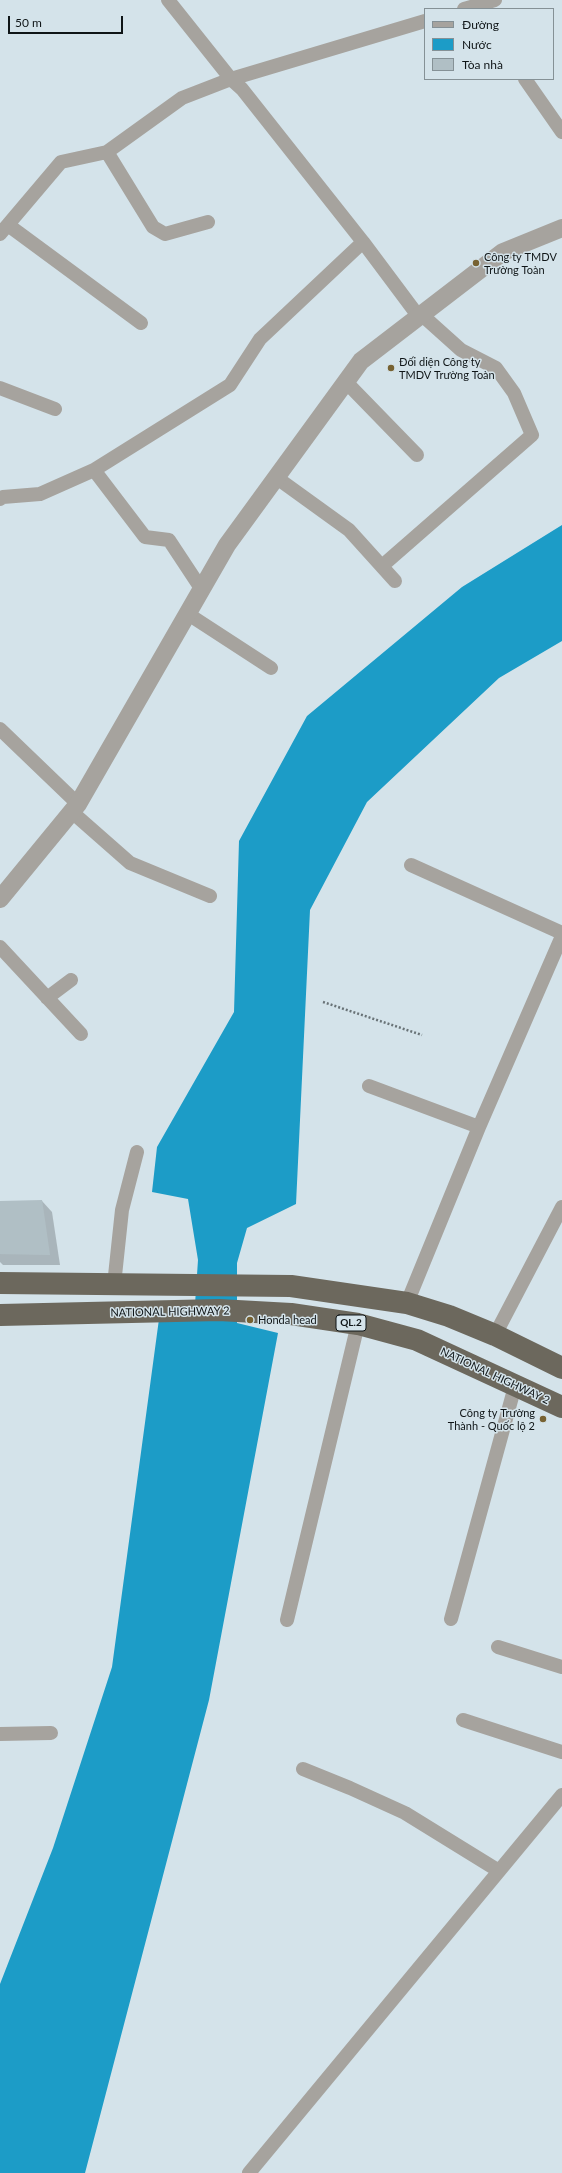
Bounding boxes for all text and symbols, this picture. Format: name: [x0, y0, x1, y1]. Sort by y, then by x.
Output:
scale bar: [10, 8, 125, 34]
legend: [424, 8, 554, 80]
text: 50 m: [15, 15, 42, 30]
text: Đường: [462, 17, 499, 32]
text: Nước: [462, 37, 492, 52]
text: Tòa nhà: [462, 57, 503, 72]
place label: Công ty TMDV Trường Toàn: [484, 250, 557, 276]
marker: Công ty TMDV Trường Toàn: [471, 258, 481, 268]
place label: Đối diện Công ty TMDV Trường Toàn: [399, 355, 495, 381]
marker: Đối diện Công ty TMDV Trường Toàn: [386, 363, 396, 373]
street label: NATIONAL HIGHWAY 2: [110, 1304, 230, 1320]
place label: Honda head: [258, 1313, 317, 1327]
marker: Honda head: [245, 1315, 255, 1325]
road number: QL.2: [336, 1315, 366, 1331]
street label: NATIONAL HIGHWAY 2: [438, 1345, 552, 1407]
place label: Công ty Trường Thành - Quốc lộ 2: [448, 1406, 535, 1432]
marker: Công ty Trường Thành - Quốc lộ 2: [538, 1414, 548, 1424]

